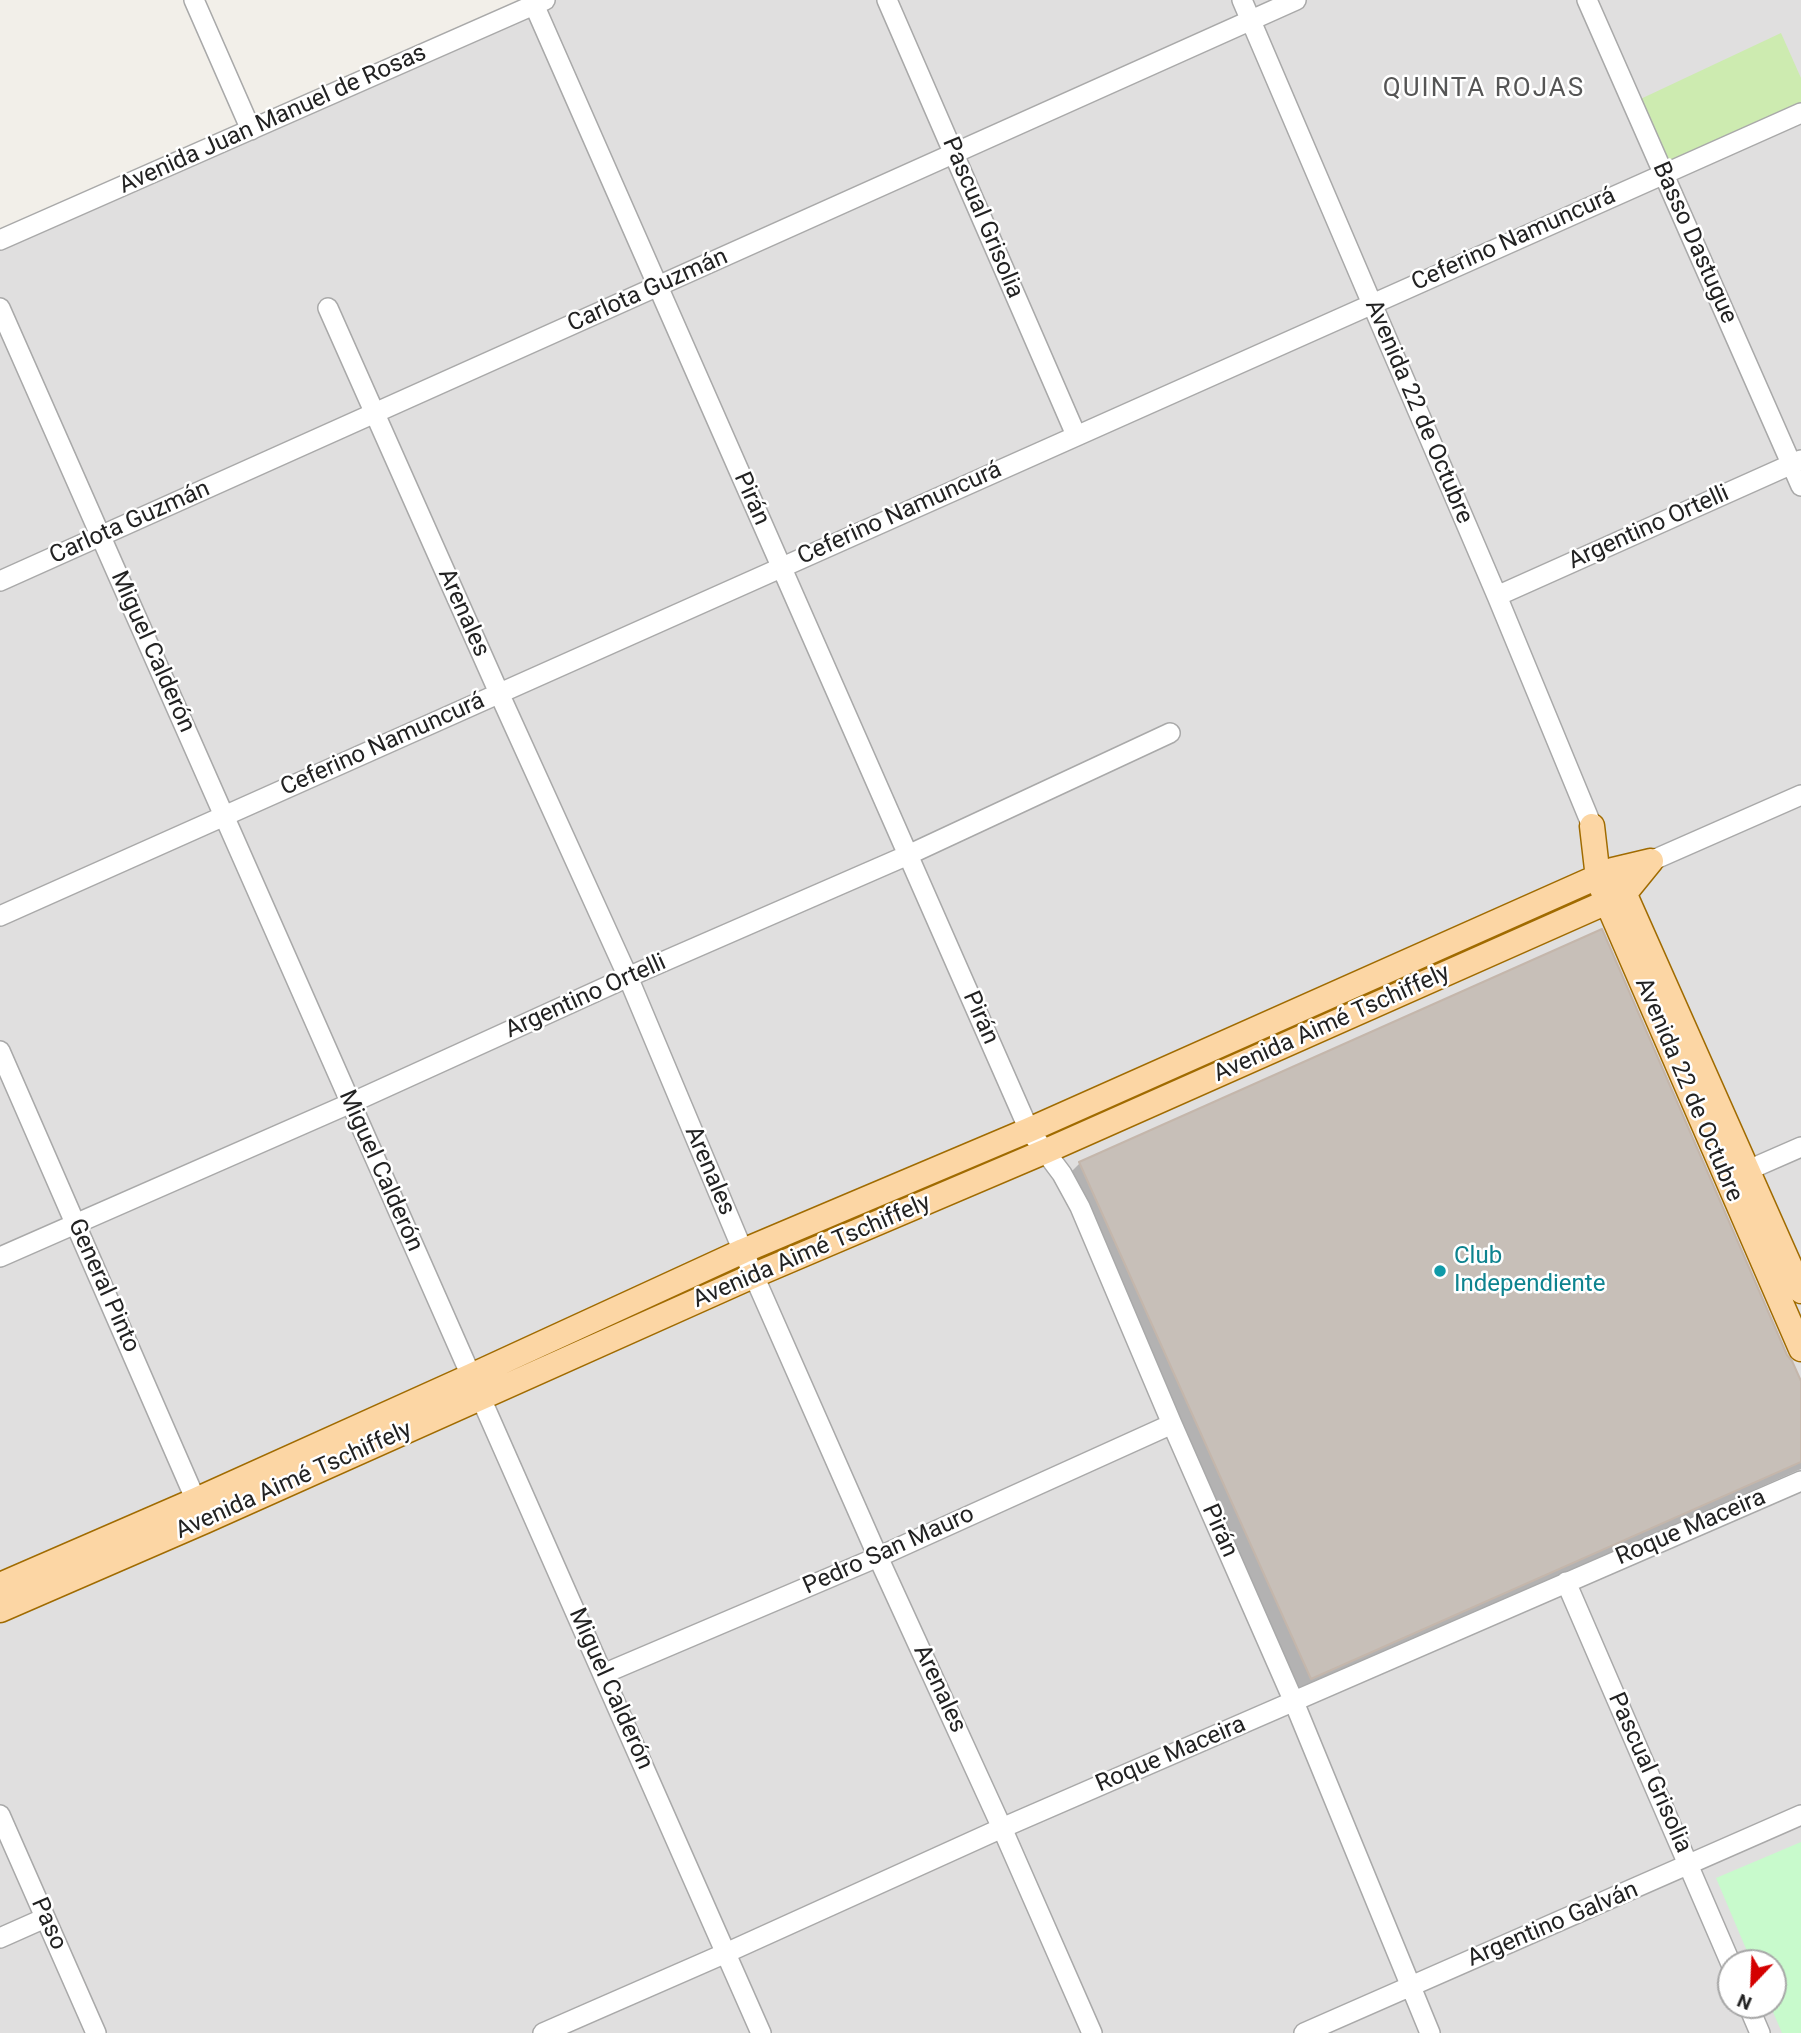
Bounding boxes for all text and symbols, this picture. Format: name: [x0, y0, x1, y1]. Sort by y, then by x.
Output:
street label: Avenida Juan Manuel de Rosas: [115, 39, 431, 201]
district label: QUINTA ROJAS: [1384, 73, 1584, 105]
street label: Pascual Grisolia: [935, 133, 1029, 303]
street label: Basso Dastugue: [1645, 158, 1743, 328]
street label: Ceferino Namuncurá: [1408, 182, 1620, 298]
street label: Carlota Guzmán: [564, 243, 732, 339]
street label: Avenida 22 de Octubre: [1358, 296, 1478, 528]
street label: Ceferino Namuncurá: [794, 456, 1006, 572]
street label: Pirán: [727, 468, 775, 530]
street label: Carlota Guzmán: [46, 475, 214, 571]
street label: Argentino Ortelli: [1564, 480, 1734, 576]
street label: Arenales: [431, 564, 495, 662]
street label: Miguel Calderón: [104, 567, 200, 737]
street label: Ceferino Namuncurá: [277, 687, 489, 803]
street label: Argentino Ortelli: [501, 949, 671, 1045]
street label: Avenida Aimé Tschiffely: [1209, 959, 1455, 1089]
street label: Avenida 22 de Octubre: [1628, 974, 1748, 1206]
street label: Pirán: [956, 987, 1004, 1049]
street label: Miguel Calderón: [332, 1086, 428, 1256]
street label: Arenales: [677, 1122, 741, 1220]
street label: Avenida Aimé Tschiffely: [689, 1189, 935, 1315]
street label: General Pinto: [61, 1215, 145, 1357]
place label: Club Independiente: [1454, 1243, 1605, 1299]
marker: Club Independiente: [1432, 1263, 1448, 1279]
street label: Avenida Aimé Tschiffely: [171, 1416, 417, 1546]
street label: Roque Maceira: [1612, 1484, 1770, 1572]
street label: Pedro San Mauro: [799, 1500, 979, 1602]
street label: Pirán: [1195, 1500, 1243, 1562]
street label: Miguel Calderón: [562, 1604, 658, 1774]
street label: Arenales: [906, 1641, 972, 1737]
street label: Pascual Grisolia: [1601, 1688, 1697, 1858]
street label: Roque Maceira: [1092, 1711, 1250, 1799]
street label: Argentino Galván: [1463, 1876, 1643, 1974]
street label: Paso: [24, 1893, 72, 1955]
north arrow: [1717, 1949, 1787, 2019]
text: N: [1734, 1989, 1755, 2015]

